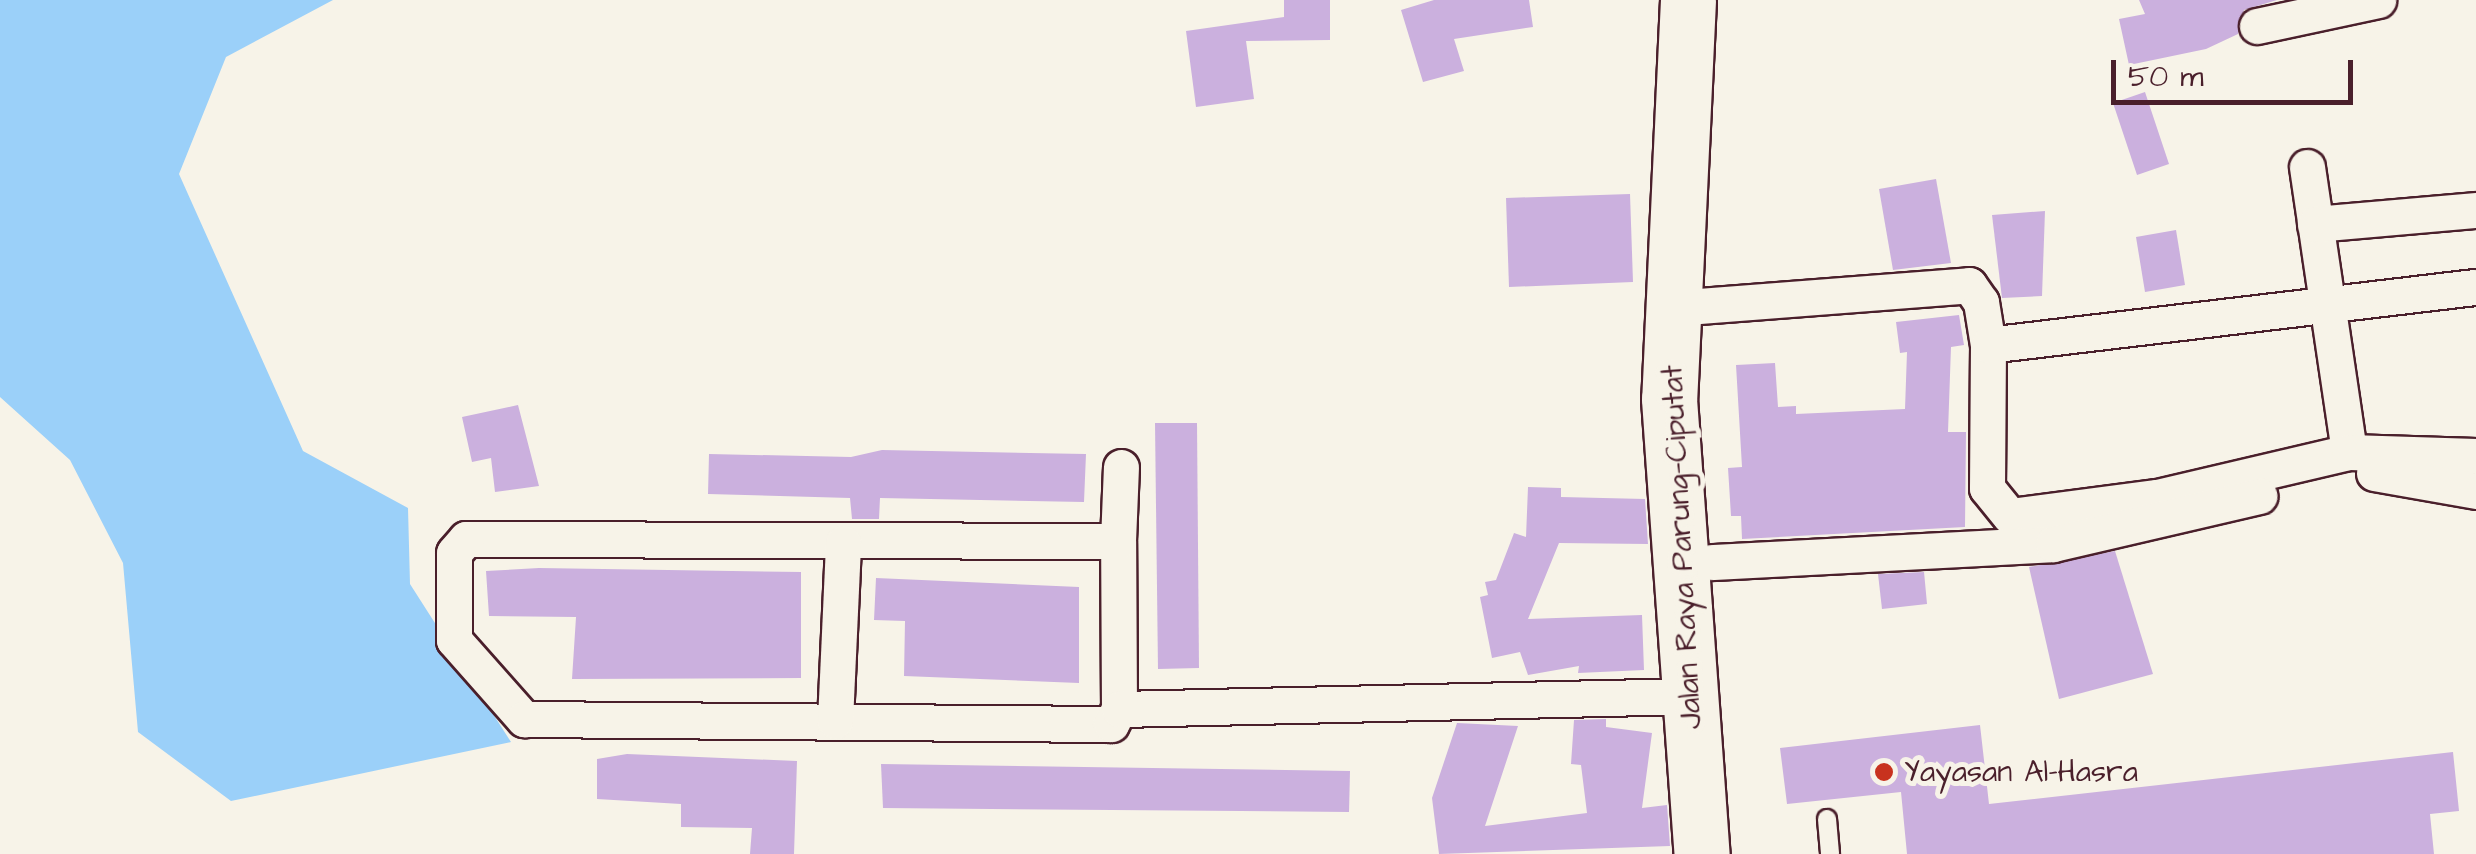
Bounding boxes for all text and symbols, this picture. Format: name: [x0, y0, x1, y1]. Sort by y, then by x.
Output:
scale bar: [2116, 40, 2358, 102]
text: 50 m: [2128, 56, 2204, 98]
street label: Jalan Raya Parung—Ciputat: [1654, 364, 1710, 730]
place label: Yayasan Al-Hasra: [1904, 754, 2138, 790]
marker: Yayasan Al-Hasra: [1873, 761, 1895, 783]

